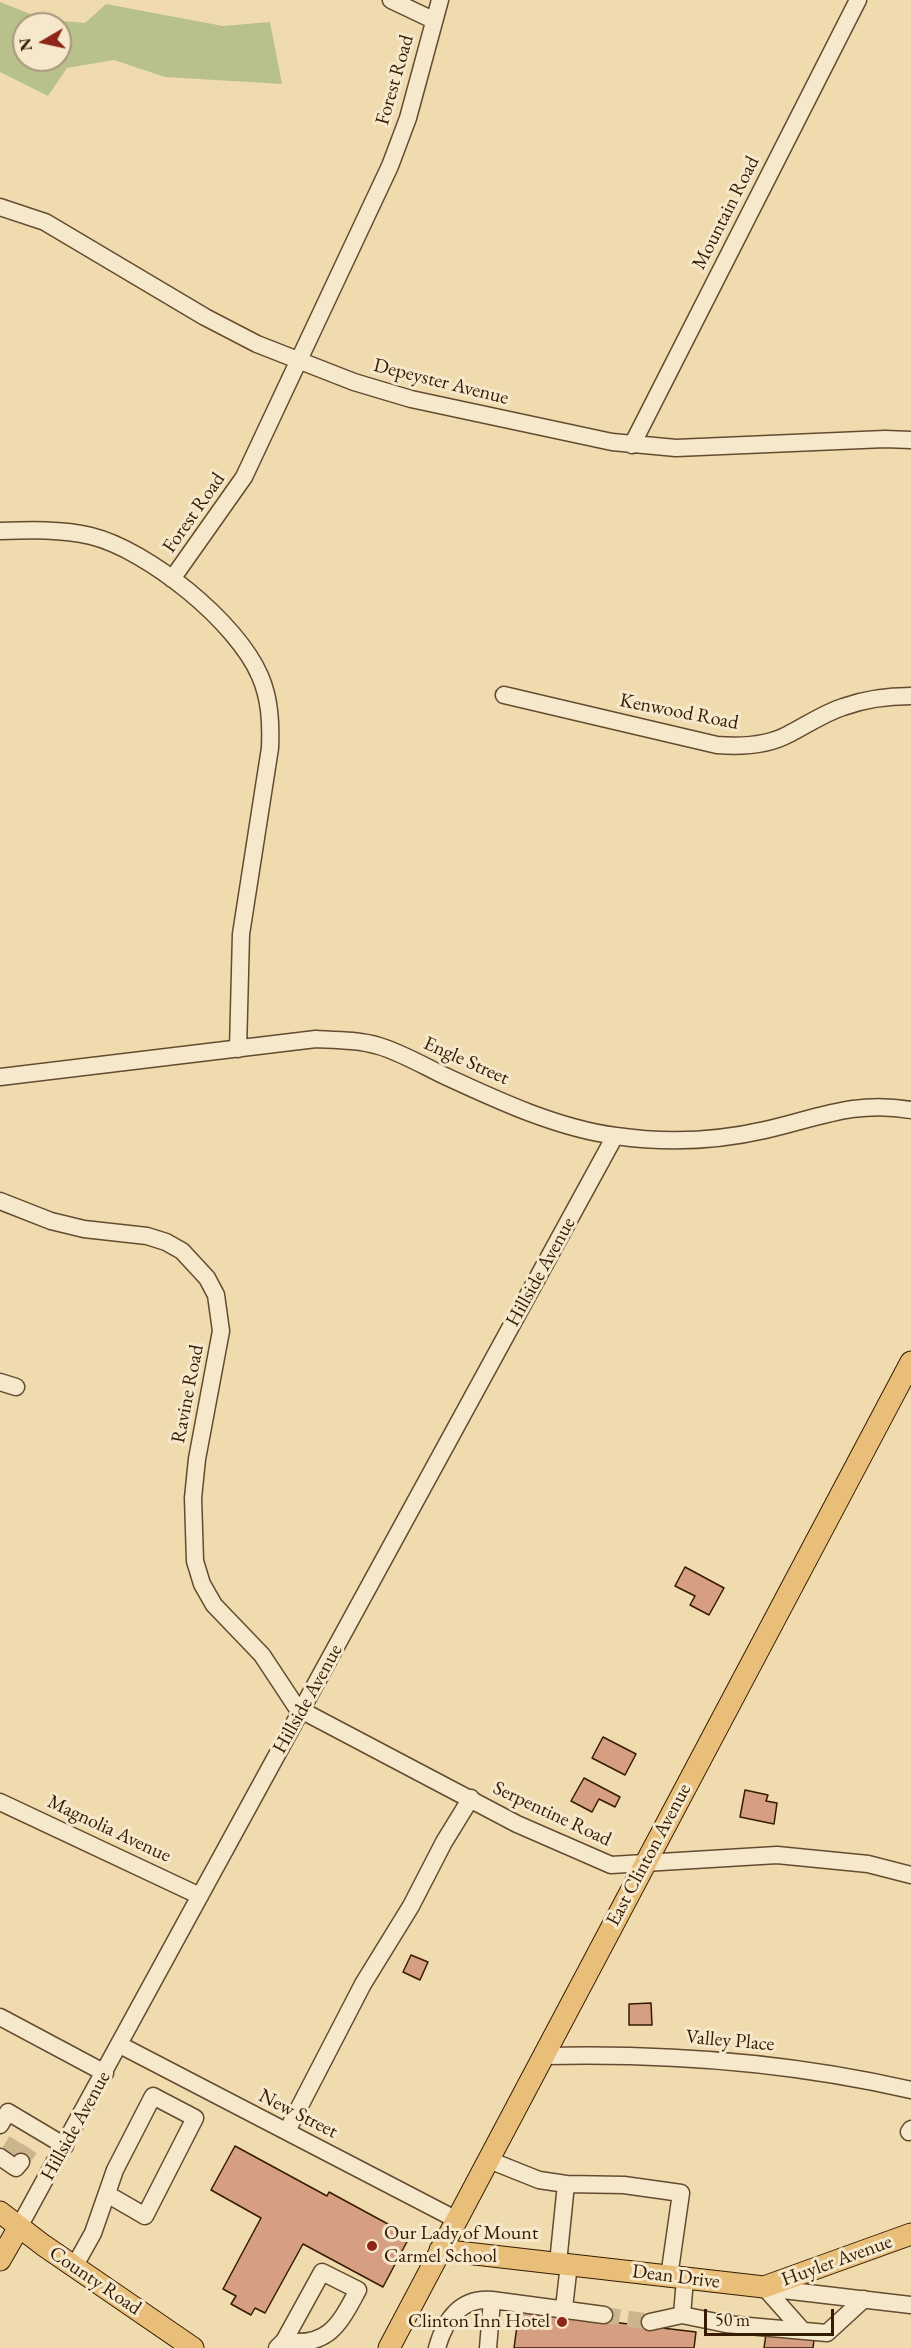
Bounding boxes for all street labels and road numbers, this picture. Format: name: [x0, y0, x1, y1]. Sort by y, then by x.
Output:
street label: Forest Road: [371, 32, 419, 128]
street label: Mountain Road: [687, 152, 765, 274]
street label: Depeyster Avenue: [371, 354, 511, 410]
street label: Forest Road: [158, 468, 230, 558]
street label: Kenwood Road: [618, 689, 740, 735]
street label: Engle Street: [420, 1032, 512, 1090]
street label: Hillside Avenue: [501, 1213, 581, 1331]
street label: Ravine Road: [167, 1343, 209, 1445]
street label: Hillside Avenue: [268, 1640, 348, 1758]
street label: Serpentine Road: [489, 1776, 615, 1852]
street label: East Clinton Avenue: [601, 1780, 697, 1930]
street label: Magnolia Avenue: [43, 1790, 175, 1868]
street label: Valley Place: [685, 2025, 775, 2057]
street label: Hillside Avenue: [36, 2067, 116, 2185]
street label: New Street: [255, 2084, 341, 2144]
street label: Huyler Avenue: [778, 2230, 896, 2292]
street label: County Road: [44, 2241, 146, 2321]
street label: Dean Drive: [631, 2260, 721, 2294]

